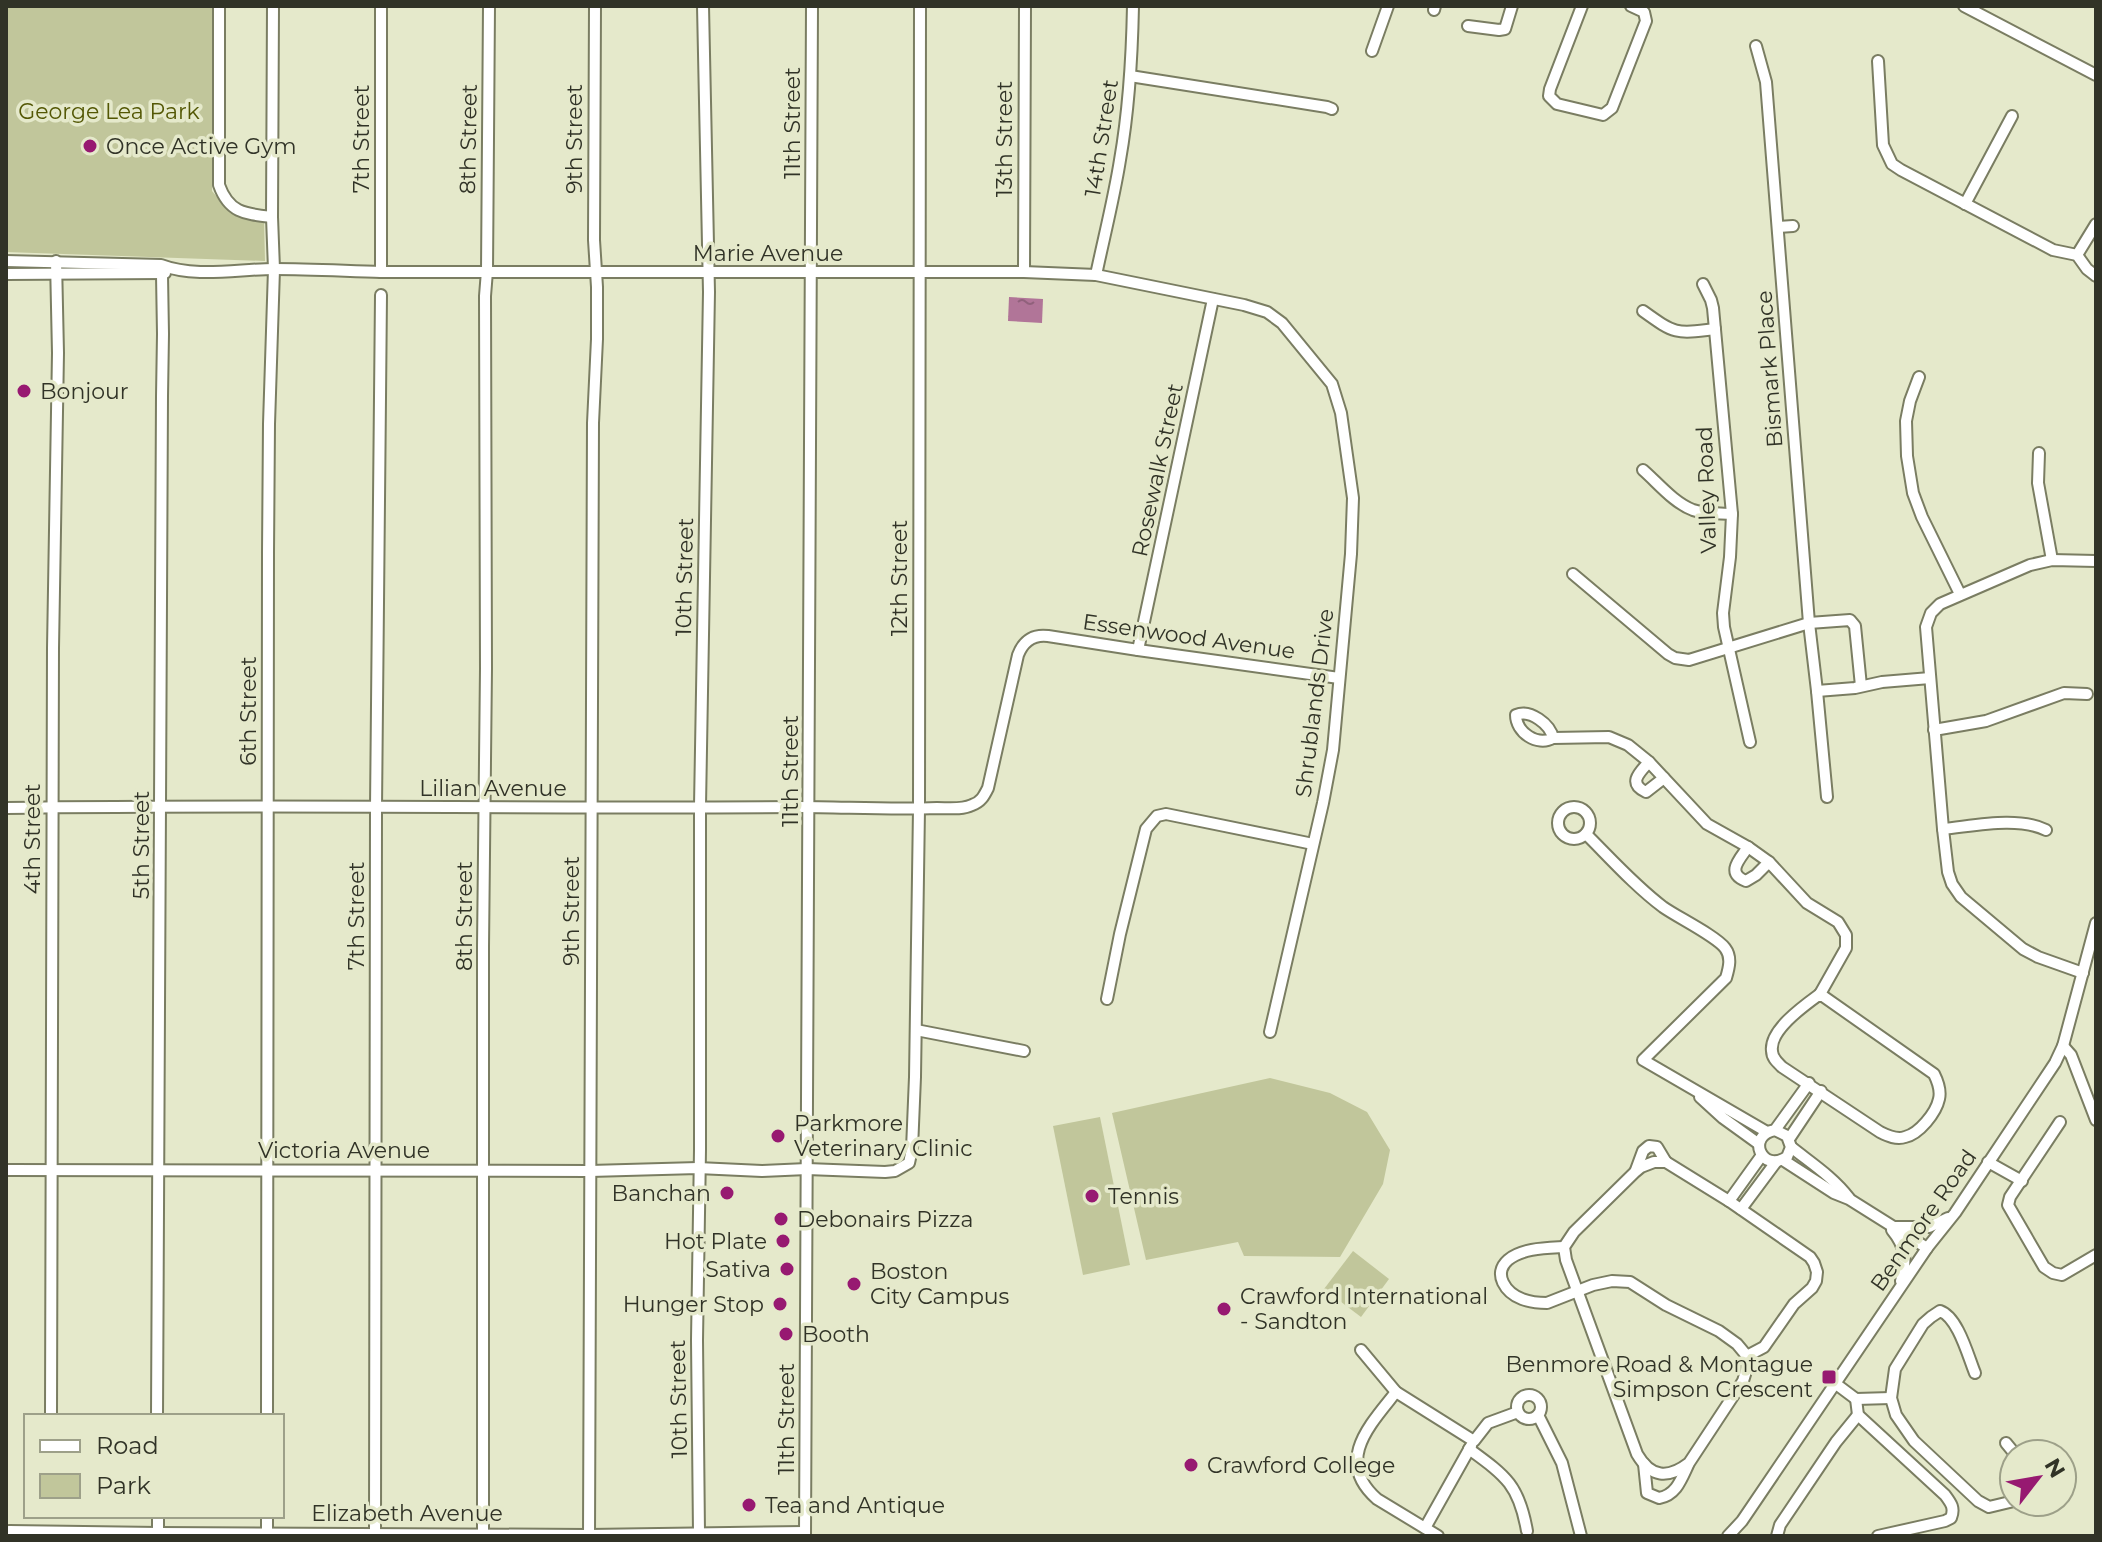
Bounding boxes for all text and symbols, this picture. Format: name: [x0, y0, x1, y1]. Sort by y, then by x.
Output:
street label: 11th Street: [779, 67, 806, 179]
street label: 14th Street: [1079, 77, 1124, 199]
street label: 13th Street: [991, 81, 1018, 197]
street label: 8th Street: [454, 84, 483, 194]
street label: 9th Street: [561, 84, 588, 194]
street label: 7th Street: [348, 85, 375, 193]
park label: George Lea Park: [18, 98, 201, 125]
place label: Once Active Gym: [106, 133, 297, 160]
marker: Once Active Gym: [81, 137, 99, 155]
street label: Marie Avenue: [693, 240, 843, 267]
street label: Bismark Place: [1751, 290, 1788, 448]
place label: Bonjour: [40, 378, 129, 405]
street label: Rosewalk Street: [1126, 381, 1189, 559]
marker: Bonjour: [15, 382, 33, 400]
street label: Valley Road: [1691, 426, 1722, 554]
street label: 10th Street: [670, 517, 699, 637]
street label: 12th Street: [886, 520, 913, 636]
street label: Shrublands Drive: [1290, 607, 1339, 799]
street label: Essenwood Avenue: [1081, 608, 1297, 665]
street label: 6th Street: [235, 656, 262, 766]
street label: 11th Street: [777, 715, 804, 827]
street label: Lilian Avenue: [419, 775, 567, 802]
street label: 4th Street: [19, 784, 46, 894]
street label: 5th Street: [128, 791, 155, 899]
street label: 9th Street: [558, 856, 585, 966]
street label: 8th Street: [451, 861, 478, 971]
street label: 7th Street: [343, 862, 370, 970]
place label: Parkmore Veterinary Clinic: [794, 1110, 973, 1162]
marker: Parkmore Veterinary Clinic: [769, 1127, 787, 1145]
street label: Victoria Avenue: [258, 1137, 430, 1164]
street label: Benmore Road: [1864, 1144, 1982, 1296]
place label: Banchan: [612, 1180, 711, 1207]
place label: Tennis: [1108, 1183, 1179, 1210]
marker: Banchan: [718, 1184, 736, 1202]
marker: Tennis: [1083, 1187, 1101, 1205]
place label: Debonairs Pizza: [797, 1206, 973, 1233]
marker: Debonairs Pizza: [772, 1210, 790, 1228]
place label: Hot Plate: [664, 1228, 767, 1255]
marker: Hot Plate: [774, 1232, 792, 1250]
place label: Sativa: [705, 1256, 771, 1283]
place label: Boston City Campus: [870, 1258, 1010, 1310]
marker: Sativa: [778, 1260, 796, 1278]
marker: Boston City Campus: [845, 1275, 863, 1293]
place label: Crawford International - Sandton: [1240, 1283, 1488, 1335]
place label: Hunger Stop: [623, 1291, 764, 1318]
marker: Hunger Stop: [771, 1295, 789, 1313]
marker: Crawford International - Sandton: [1215, 1300, 1233, 1318]
place label: Booth: [802, 1321, 870, 1348]
marker: Booth: [777, 1325, 795, 1343]
street label: 10th Street: [664, 1339, 693, 1459]
place label: Benmore Road & Montague Simpson Crescent: [1505, 1351, 1813, 1403]
street label: 11th Street: [773, 1363, 800, 1475]
marker: Benmore Road & Montague Simpson Crescent: [1820, 1368, 1838, 1386]
legend: [24, 1414, 284, 1518]
text: Road: [96, 1431, 159, 1460]
north arrow: [1998, 1438, 2078, 1518]
place label: Crawford College: [1207, 1452, 1395, 1479]
text: N: [2039, 1453, 2071, 1483]
marker: Crawford College: [1182, 1456, 1200, 1474]
text: Park: [96, 1471, 151, 1500]
place label: Tea and Antique: [765, 1492, 945, 1519]
marker: Tea and Antique: [740, 1496, 758, 1514]
street label: Elizabeth Avenue: [311, 1500, 503, 1527]

